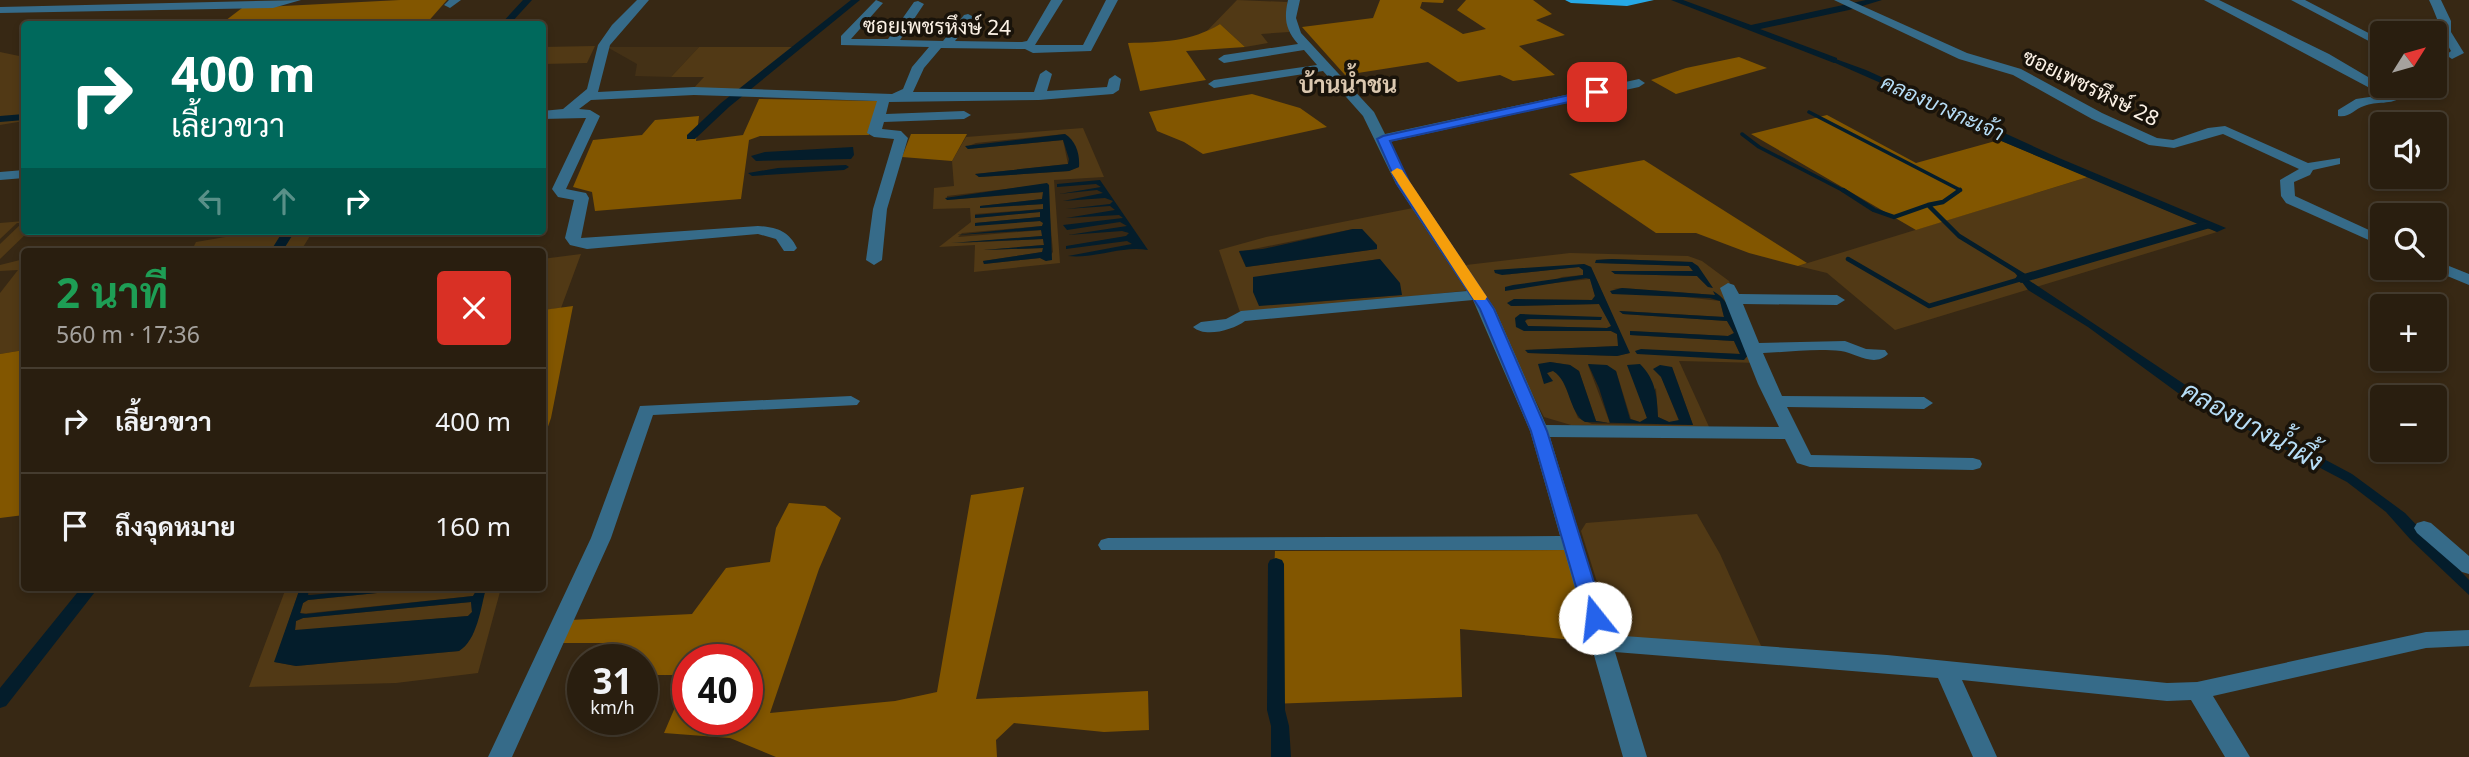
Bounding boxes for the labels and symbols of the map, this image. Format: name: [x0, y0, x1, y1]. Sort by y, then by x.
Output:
street label: ซอยเพชรหึงษ์ 24: [863, 11, 1011, 41]
north arrow: [2370, 21, 2446, 98]
street label: ซอยเพชรหึงษ์ 28: [2018, 42, 2164, 132]
pin: [1567, 62, 1627, 122]
district label: บ้านน้ำชน: [1299, 63, 1397, 100]
water label: คลองบางกะเจ้า: [1877, 67, 2009, 147]
water label: คลองบางน้ำผึ้ง: [2176, 368, 2332, 479]
position arrow: [1558, 581, 1632, 655]
speed limit sign: 40: [672, 644, 763, 735]

